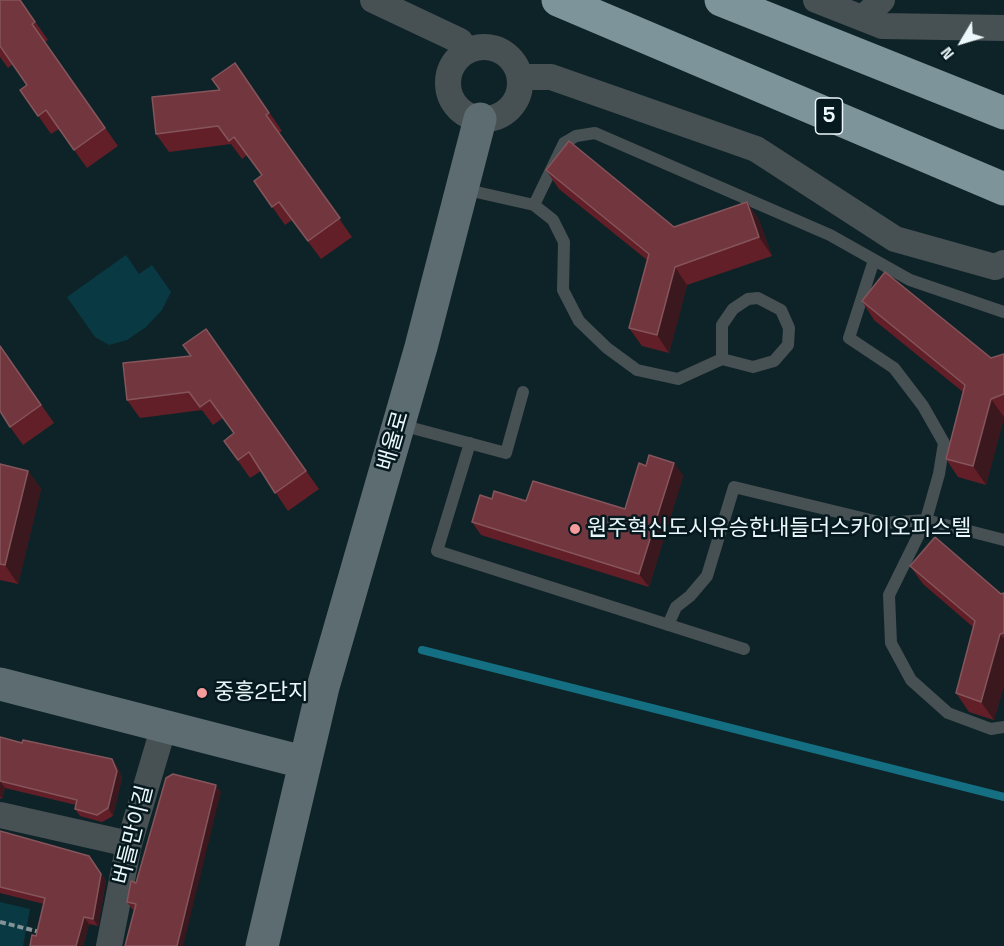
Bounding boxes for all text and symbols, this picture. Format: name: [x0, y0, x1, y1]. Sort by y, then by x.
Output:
north arrow: [932, 12, 992, 72]
text: N: [936, 43, 959, 64]
road number: 5: [816, 98, 842, 134]
street label: 배울로: [373, 408, 415, 474]
place label: 원주혁신도시유승한내들더스카이오피스텔: [587, 516, 972, 542]
marker: 원주혁신도시유승한내들더스카이오피스텔: [568, 522, 582, 536]
place label: 중흥2단지: [214, 680, 308, 706]
marker: 중흥2단지: [195, 686, 209, 700]
street label: 버들만이길: [109, 783, 159, 887]

